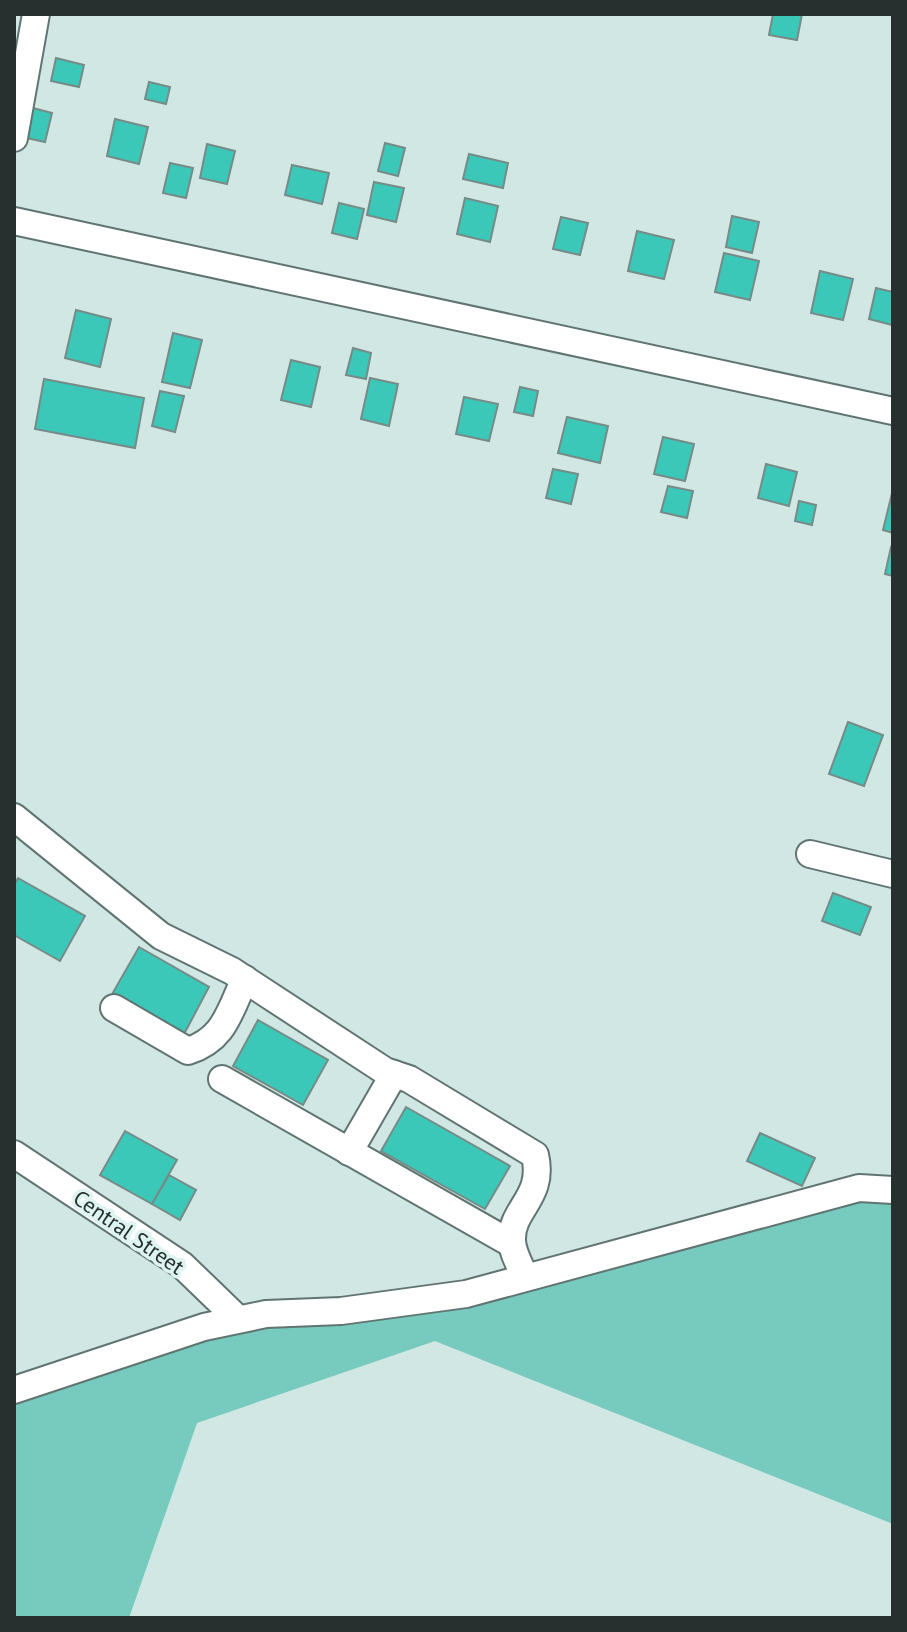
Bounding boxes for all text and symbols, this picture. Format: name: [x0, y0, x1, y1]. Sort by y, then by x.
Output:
street label: Central Street: [68, 1183, 190, 1281]

